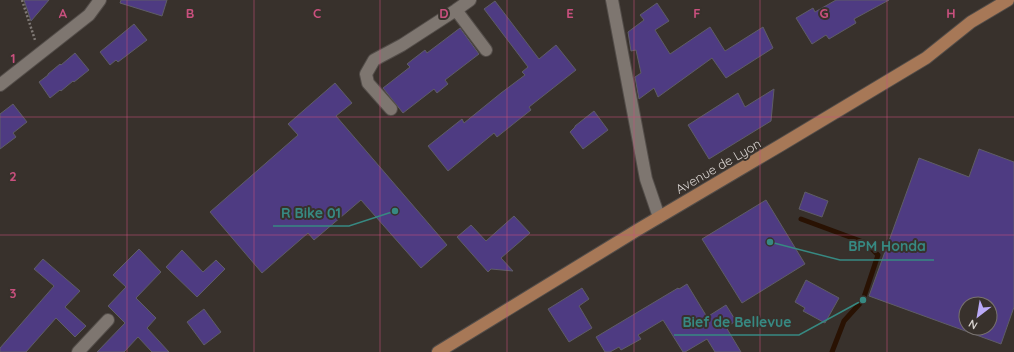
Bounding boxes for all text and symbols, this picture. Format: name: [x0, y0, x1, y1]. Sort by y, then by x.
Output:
text: A: [59, 5, 68, 21]
text: B: [186, 5, 194, 21]
text: C: [313, 5, 321, 21]
text: D: [439, 5, 449, 21]
text: E: [566, 5, 574, 21]
text: F: [693, 5, 701, 21]
text: G: [819, 5, 829, 21]
text: H: [946, 5, 956, 21]
text: 1: [10, 50, 16, 66]
street label: Avenue de Lyon: [672, 135, 764, 197]
text: 2: [9, 168, 17, 184]
callout: R Bike 01: [273, 200, 349, 226]
text: R Bike 01: [281, 204, 341, 222]
callout: BPM Honda: [840, 234, 934, 260]
text: BPM Honda: [848, 237, 926, 255]
text: 3: [10, 285, 17, 301]
north arrow: [958, 296, 998, 336]
callout: Bief de Bellevue: [674, 309, 799, 335]
text: Bief de Bellevue: [682, 313, 792, 331]
text: N: [966, 316, 980, 333]

